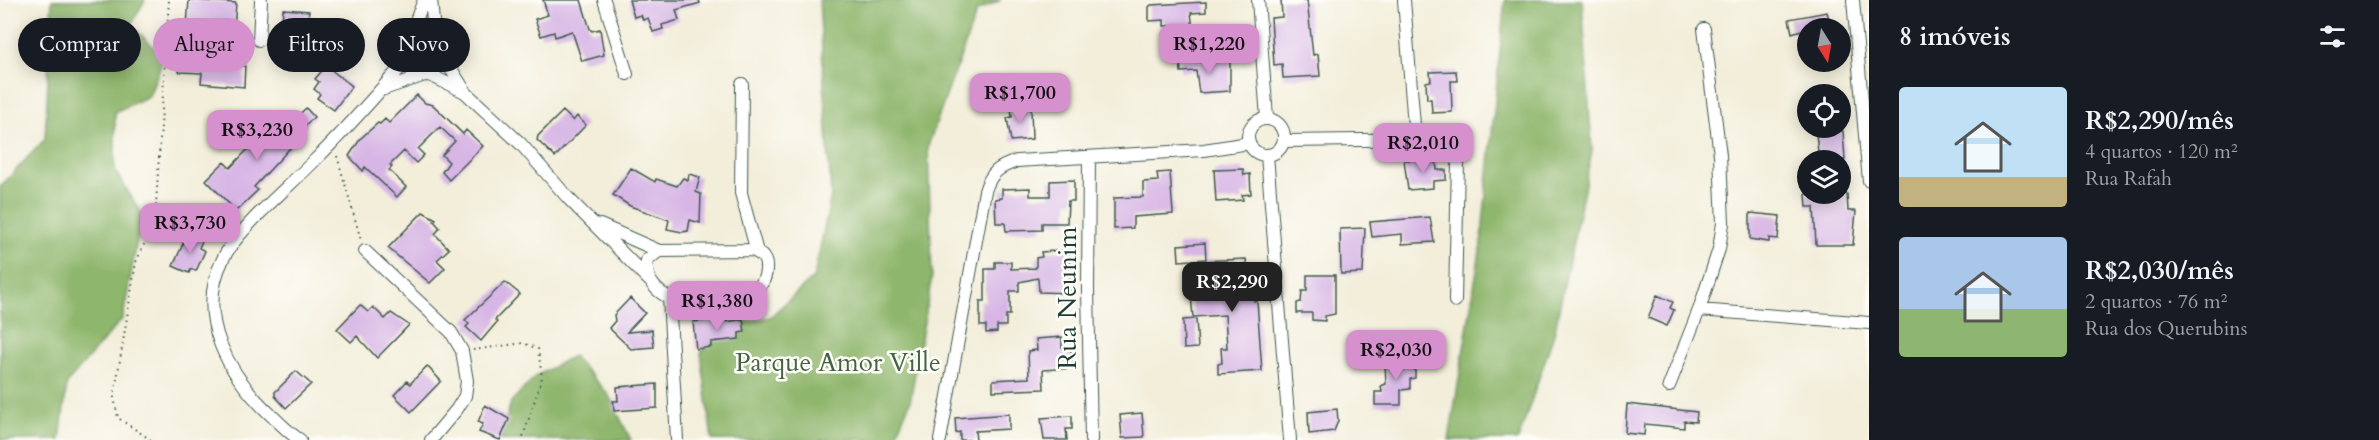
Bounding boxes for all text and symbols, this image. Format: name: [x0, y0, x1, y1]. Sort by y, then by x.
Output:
chip: Comprar: [18, 18, 141, 72]
chip: Alugar: [153, 18, 255, 72]
chip: Filtros: [267, 18, 365, 72]
chip: Novo: [377, 18, 470, 72]
north arrow: [1797, 18, 1851, 72]
map controls: [1797, 18, 1851, 204]
text: 8 imóveis: [1899, 19, 2011, 54]
icon: filters: [2316, 20, 2349, 53]
pin: R$1,220: [1154, 24, 1264, 75]
text: R$1,220: [1173, 30, 1245, 57]
pin: R$1,700: [965, 73, 1075, 124]
text: R$1,700: [984, 79, 1056, 106]
button: locate: [1797, 84, 1851, 138]
text: R$2,290/mês: [2085, 103, 2234, 138]
pin: R$3,230: [202, 110, 312, 161]
icon: home: [1947, 111, 2019, 183]
text: R$3,230: [221, 116, 293, 143]
pin: R$2,010: [1368, 123, 1478, 174]
text: R$2,010: [1387, 129, 1459, 156]
text: 4 quartos · 120 m²: [2085, 138, 2238, 165]
button: layers: [1797, 150, 1851, 204]
text: Rua Rafah: [2085, 165, 2172, 192]
pin: R$3,730: [135, 203, 245, 254]
text: R$3,730: [154, 209, 226, 236]
street label: Rua Neunim: [1050, 227, 1085, 369]
text: R$2,030/mês: [2085, 253, 2234, 288]
icon: home: [1947, 261, 2019, 333]
pin: R$2,290: [1177, 262, 1287, 313]
text: R$2,290: [1196, 268, 1268, 295]
pin: R$1,380: [662, 281, 772, 332]
text: R$1,380: [681, 287, 753, 314]
text: 2 quartos · 76 m²: [2085, 288, 2227, 315]
text: Rua dos Querubins: [2085, 315, 2247, 342]
pin: R$2,030: [1341, 330, 1451, 381]
text: R$2,030: [1360, 336, 1432, 363]
park label: Parque Amor Ville: [735, 345, 941, 380]

